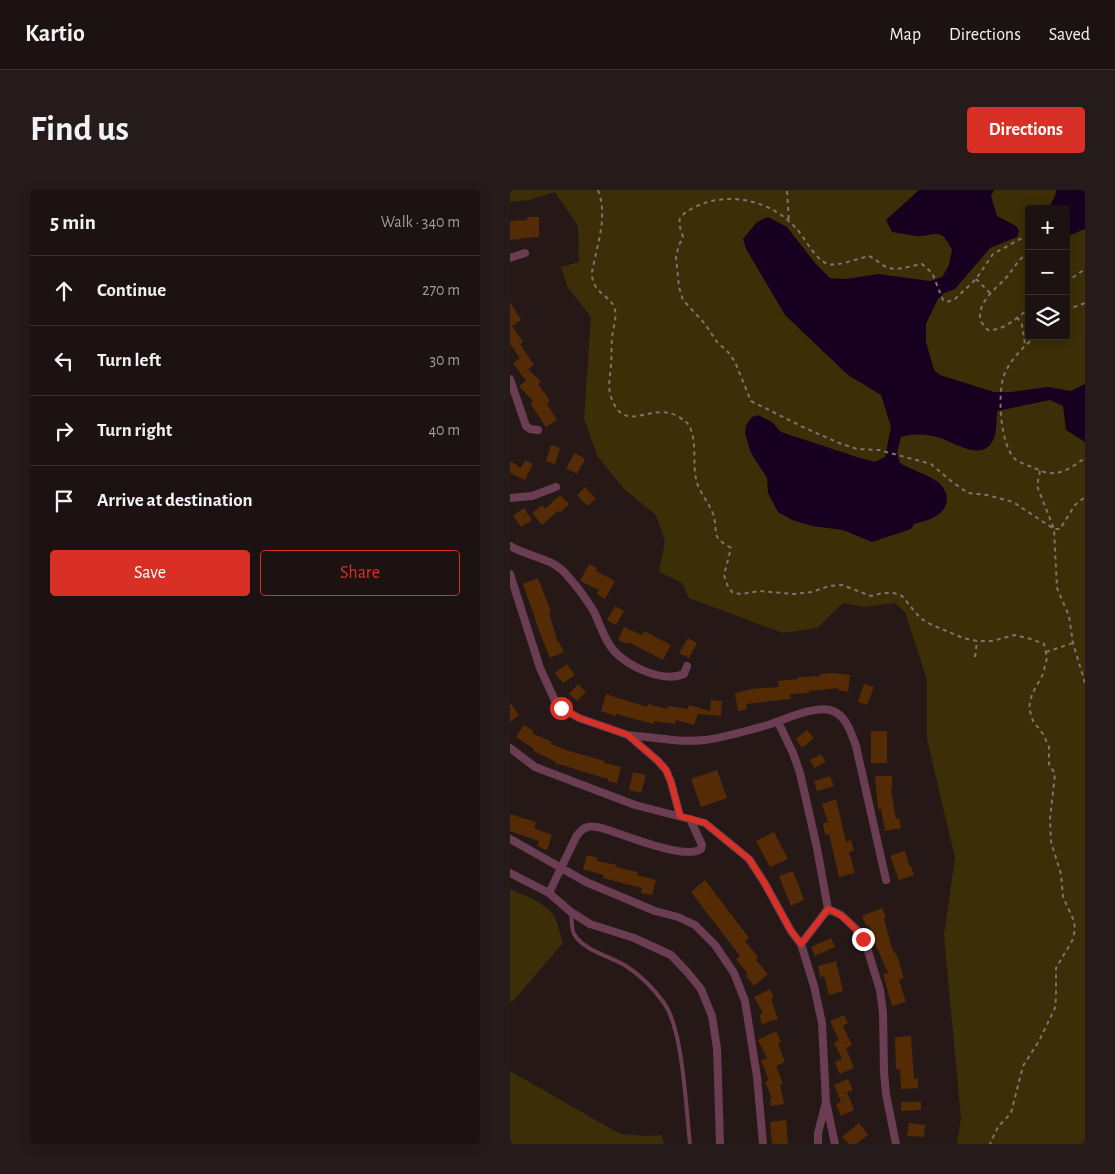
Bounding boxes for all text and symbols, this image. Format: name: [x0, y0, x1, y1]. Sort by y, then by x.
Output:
text: Kartio: [25, 22, 85, 46]
text: Map: [890, 26, 921, 44]
text: Directions: [949, 26, 1021, 44]
text: Saved: [1049, 26, 1090, 44]
button: Directions: [967, 107, 1085, 153]
text: Find us: [30, 112, 129, 147]
map controls: [1025, 205, 1070, 340]
button: +: [1025, 205, 1070, 250]
text: 5 min: [50, 212, 96, 233]
text: Walk · 340 m: [381, 214, 460, 230]
button: −: [1025, 250, 1070, 295]
icon: ahead: [50, 277, 78, 305]
text: Continue: [97, 281, 166, 300]
text: 270 m: [422, 282, 460, 298]
button: layers: [1025, 295, 1070, 340]
icon: left: [50, 347, 78, 375]
text: Turn left: [97, 351, 161, 370]
text: 30 m: [430, 352, 460, 368]
icon: right: [50, 417, 78, 445]
text: Turn right: [97, 421, 172, 440]
text: 40 m: [428, 422, 460, 438]
icon: arrive: [50, 487, 78, 515]
text: Arrive at destination: [97, 491, 253, 510]
button: Save: [50, 550, 250, 596]
button: Share: [260, 550, 460, 596]
route start: [550, 697, 573, 720]
route end: [852, 928, 875, 951]

